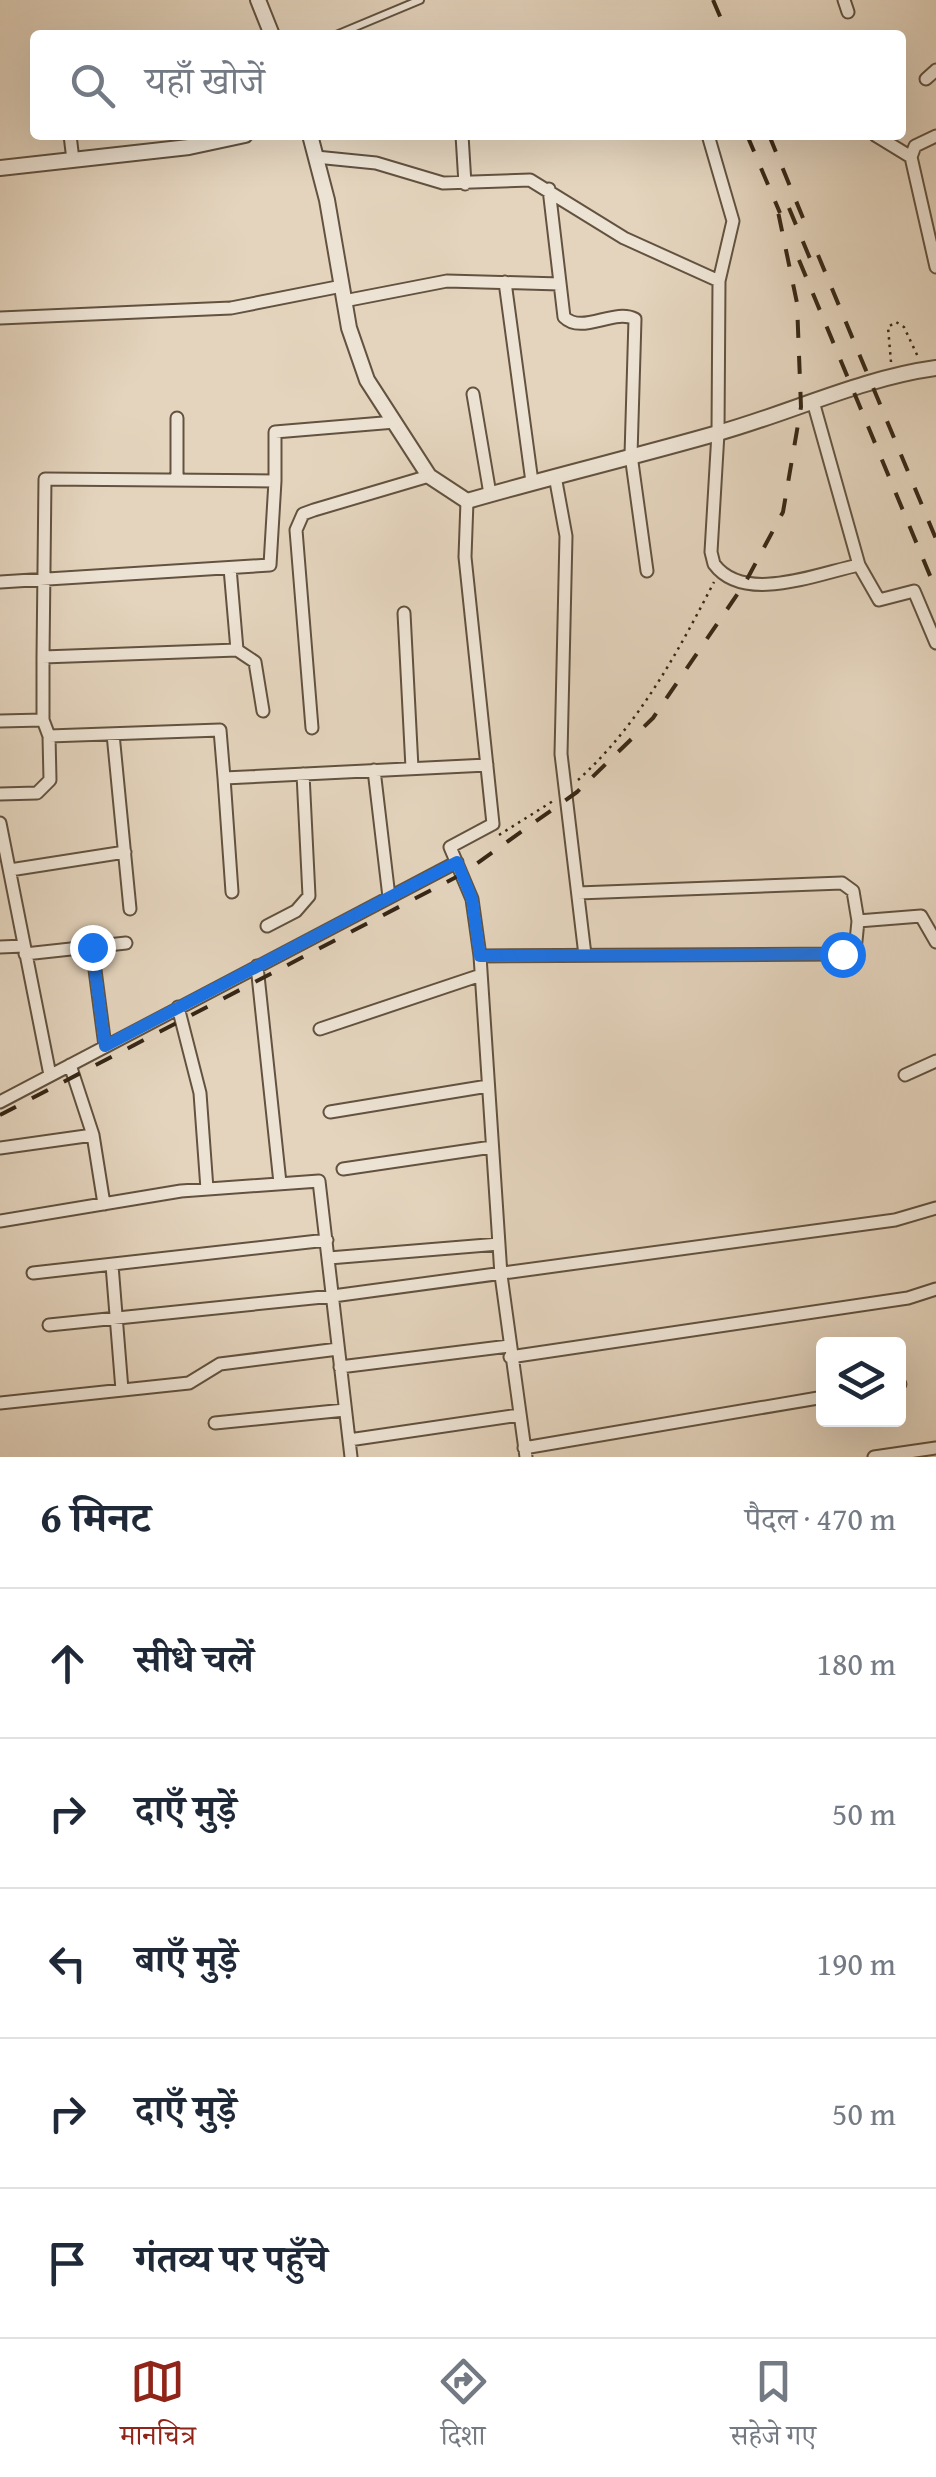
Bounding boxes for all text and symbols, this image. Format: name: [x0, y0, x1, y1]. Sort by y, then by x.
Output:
search box: [30, 30, 906, 140]
text: यहाँ खोजें: [145, 52, 265, 108]
icon: search: [65, 58, 120, 113]
route end: [70, 925, 116, 971]
route start: [820, 932, 866, 978]
map controls: [816, 1337, 906, 1427]
button: layers: [816, 1337, 906, 1427]
text: 6 मिनट: [40, 1486, 151, 1547]
text: पैदल · 470 m: [745, 1495, 896, 1542]
text: सीधे चलें: [135, 1630, 254, 1686]
icon: ahead: [40, 1636, 95, 1691]
text: 180 m: [817, 1640, 896, 1687]
text: दाएँ मुड़ें: [135, 1780, 236, 1836]
icon: right: [40, 1786, 95, 1841]
text: 50 m: [832, 1790, 896, 1837]
text: बाएँ मुड़ें: [135, 1930, 238, 1986]
icon: left: [40, 1936, 95, 1991]
text: 190 m: [817, 1940, 896, 1987]
text: दाएँ मुड़ें: [135, 2080, 236, 2136]
icon: right: [40, 2086, 95, 2141]
text: 50 m: [832, 2090, 896, 2137]
text: गंतव्य पर पहुँचे: [135, 2230, 328, 2286]
icon: arrive: [40, 2236, 95, 2291]
tab: मानचित्र: [120, 2354, 196, 2463]
tab: दिशा: [436, 2354, 491, 2463]
tab: सहेजे गए: [730, 2354, 816, 2463]

